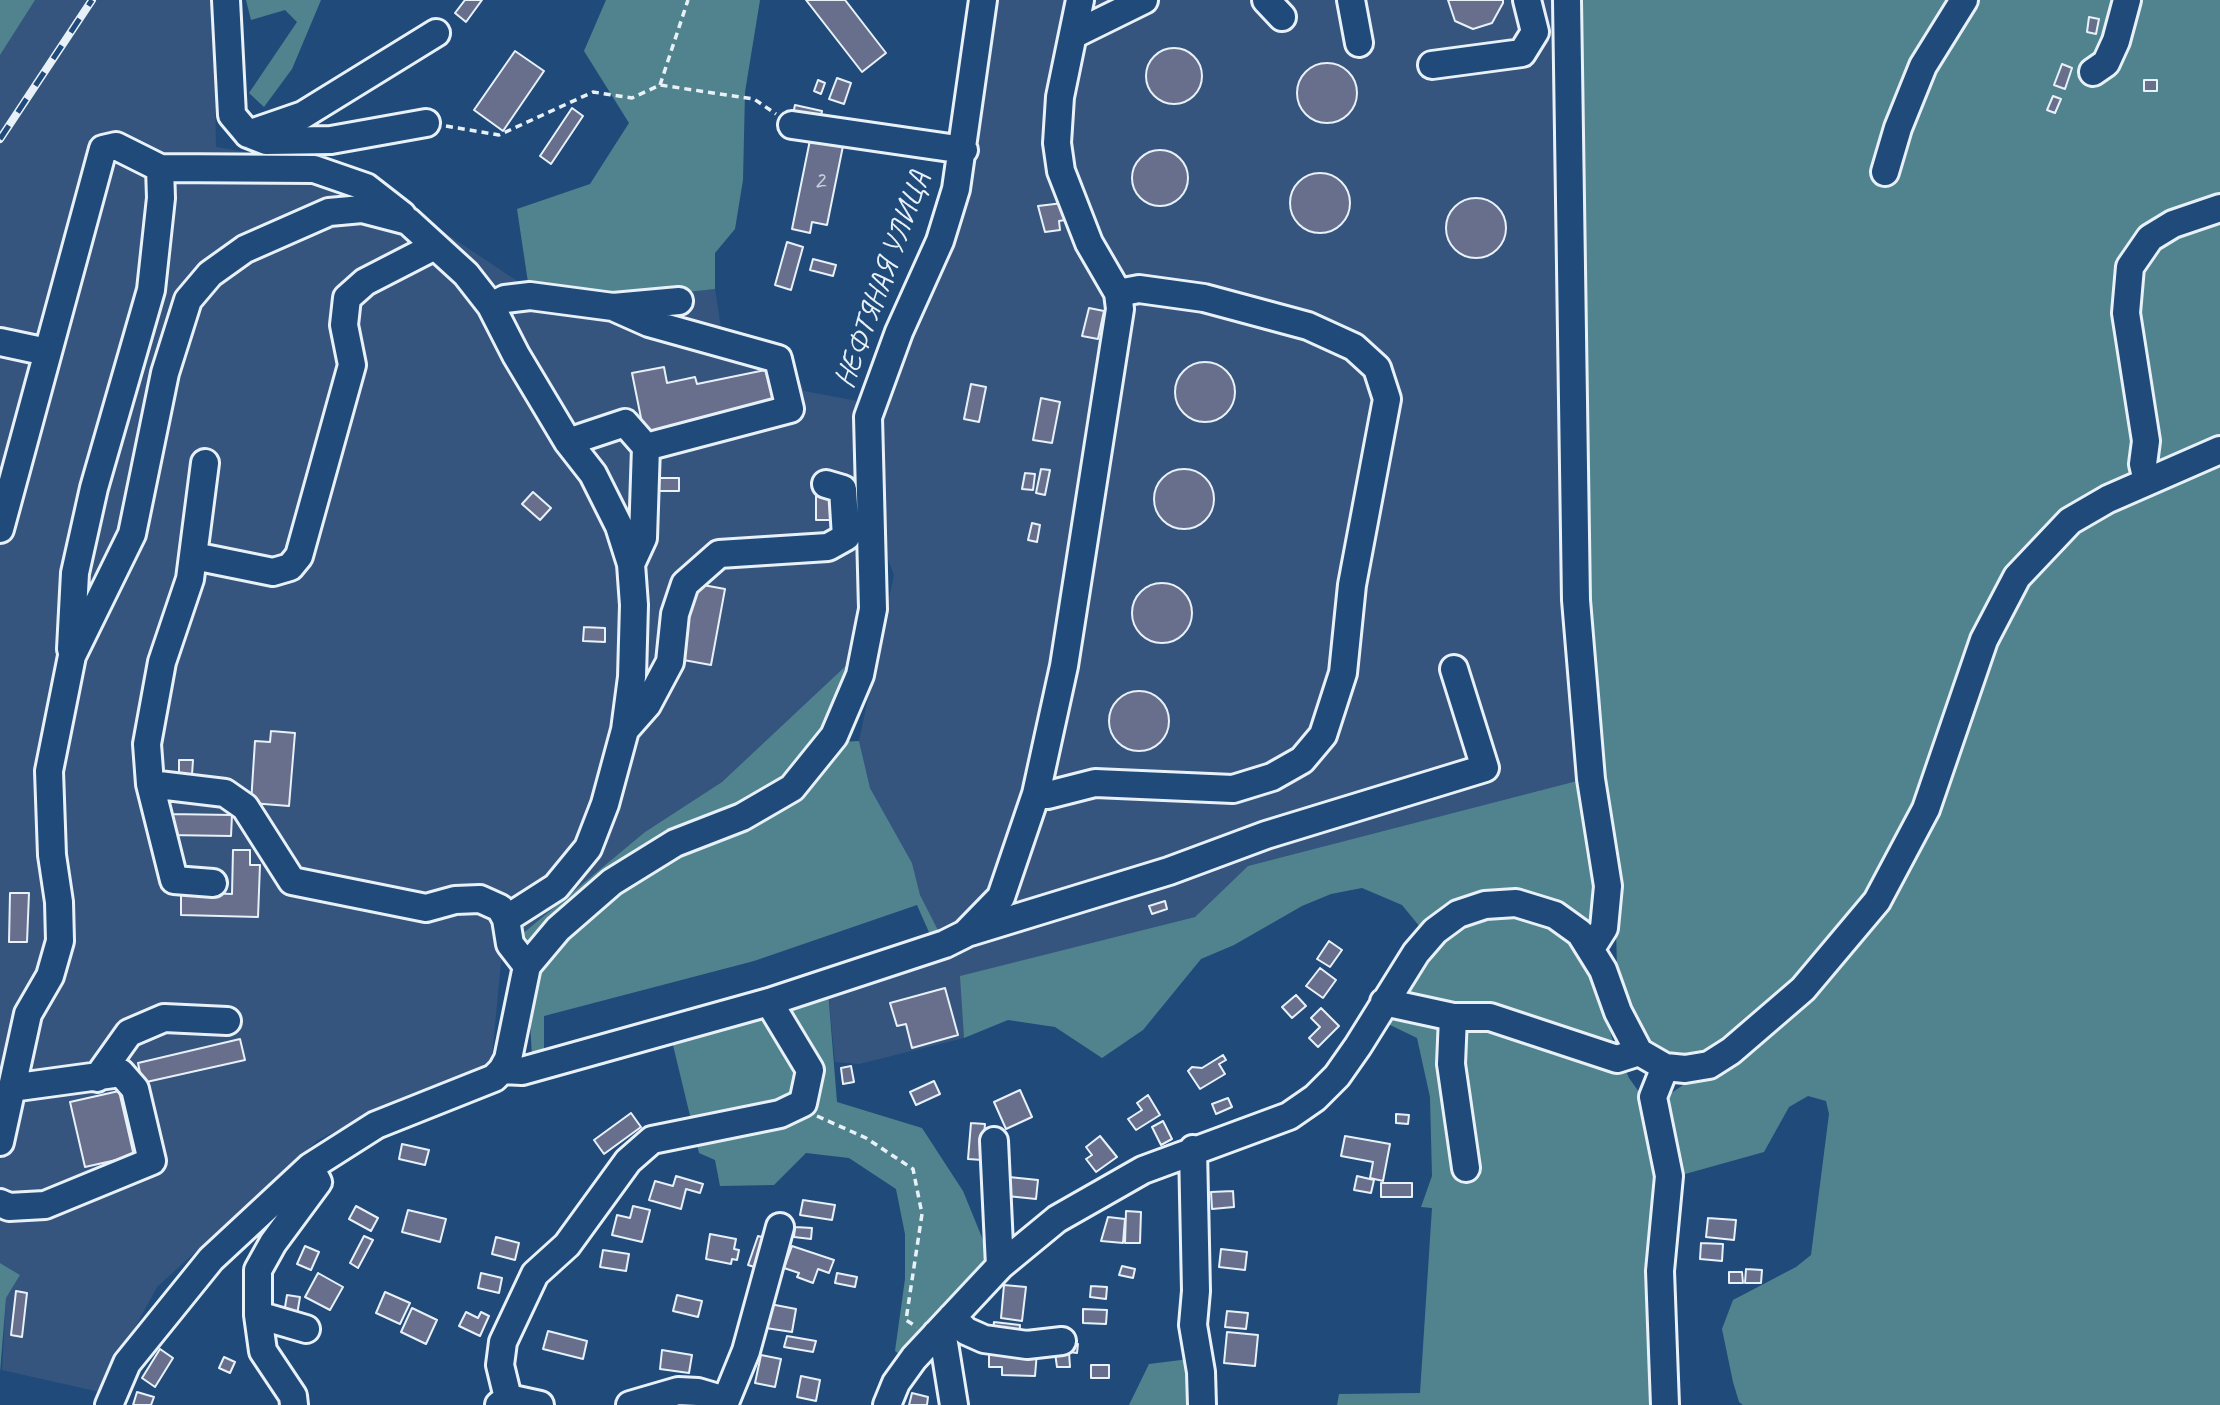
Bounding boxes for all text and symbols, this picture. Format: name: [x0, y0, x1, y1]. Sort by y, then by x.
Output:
house number: 2: [813, 165, 825, 197]
street label: НЕФТЯНАЯ УЛИЦА: [827, 167, 939, 393]

